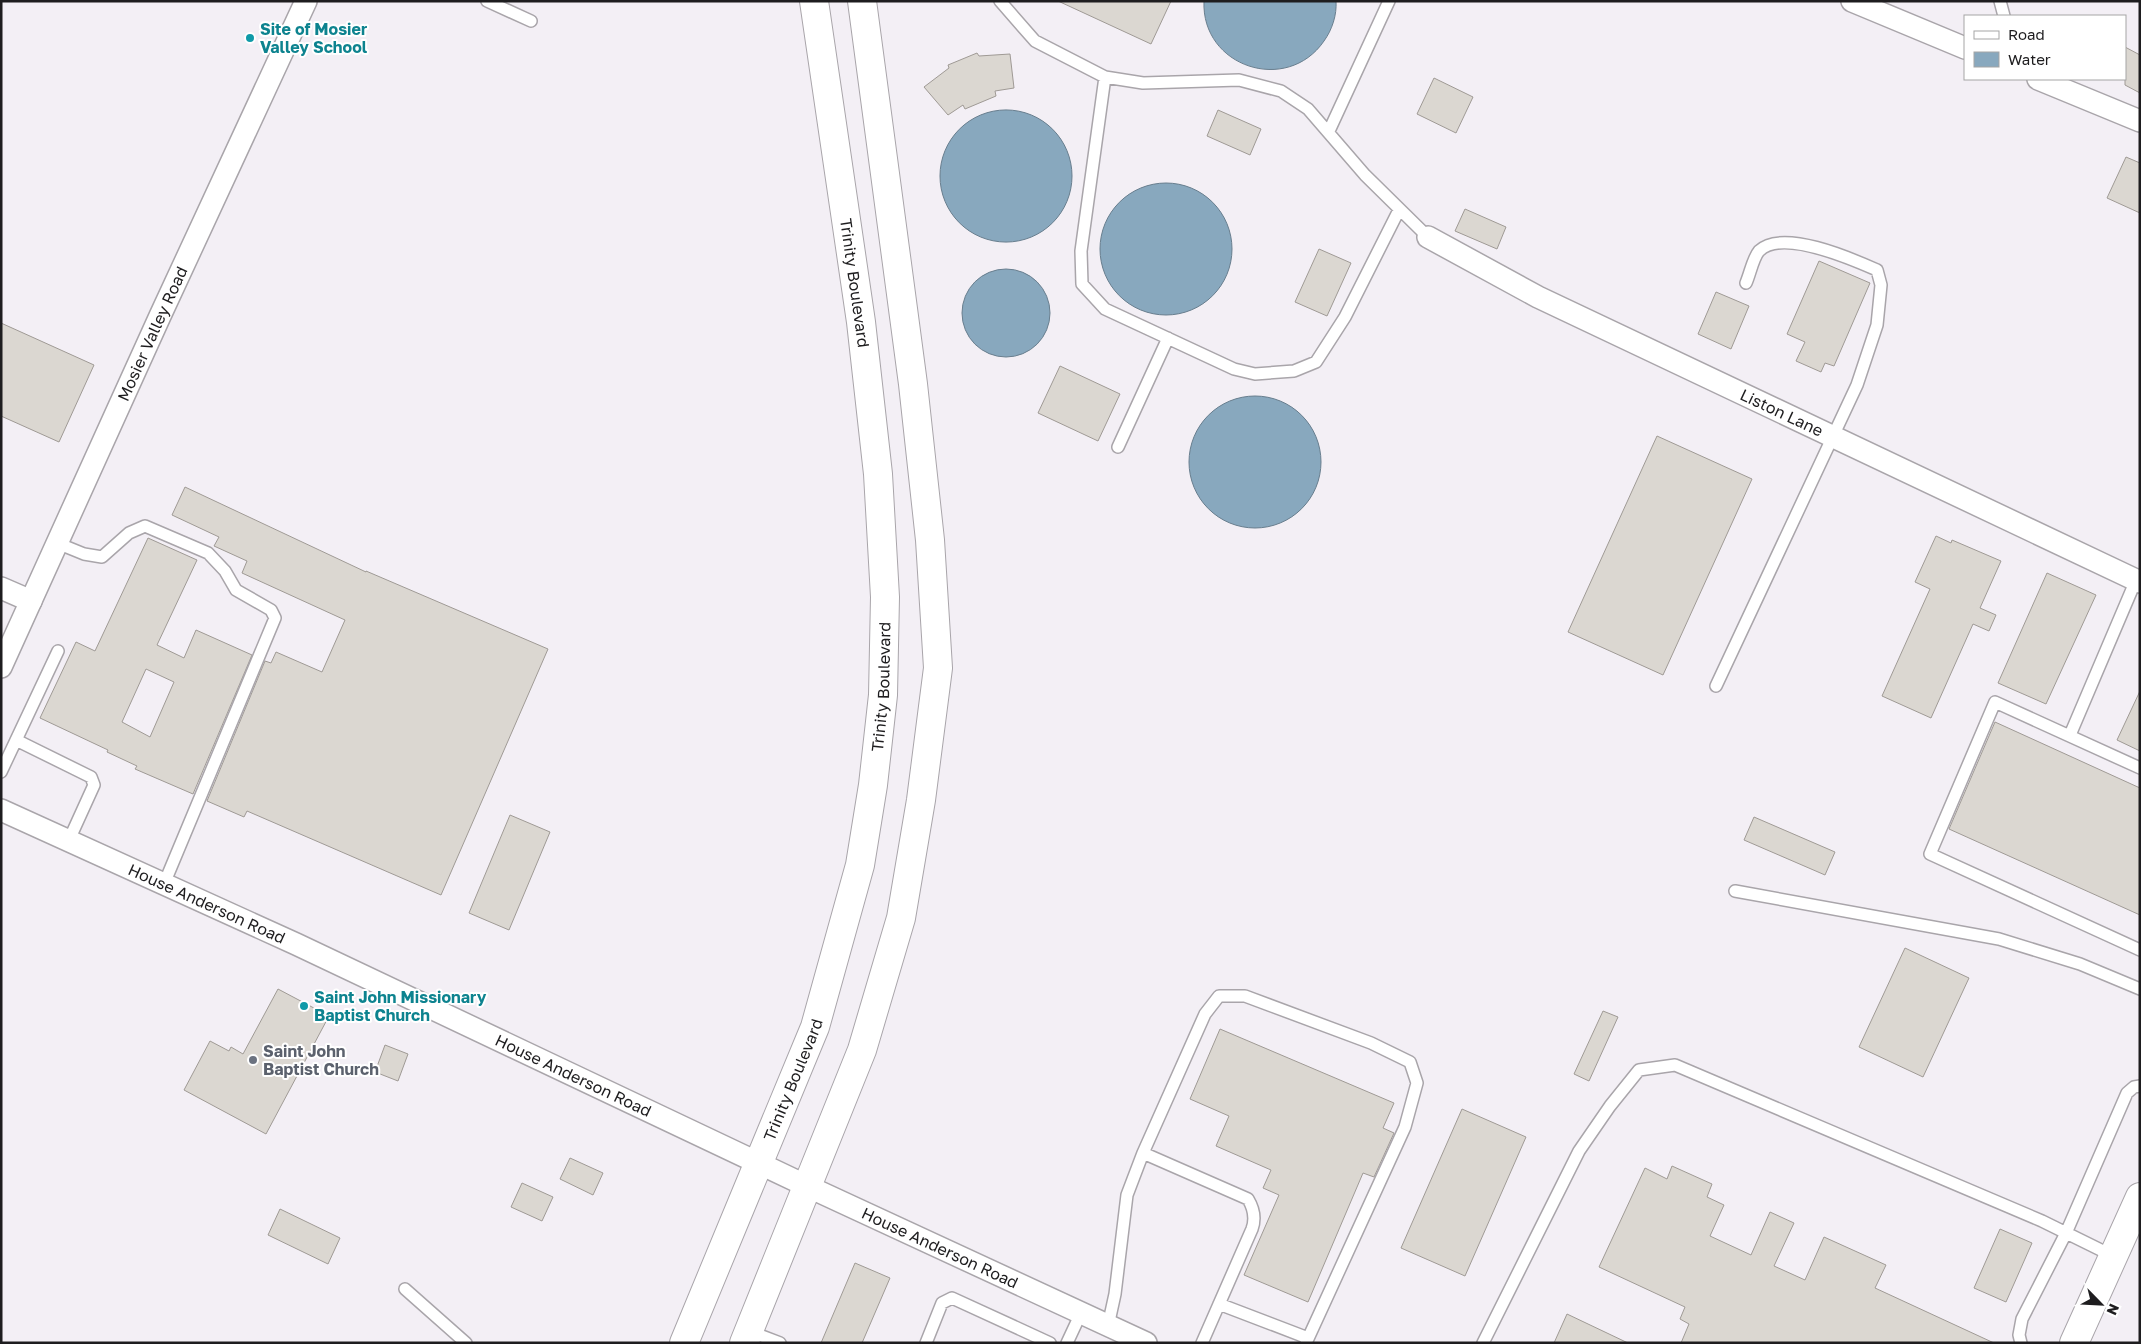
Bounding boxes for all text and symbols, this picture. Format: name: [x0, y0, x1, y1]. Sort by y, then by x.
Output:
legend: [1964, 15, 2126, 80]
place label: Site of Mosier Valley School: [260, 19, 368, 57]
text: Road: [2008, 25, 2045, 43]
marker: Site of Mosier Valley School: [244, 32, 256, 44]
text: Water: [2008, 50, 2051, 68]
street label: Trinity Boulevard: [836, 217, 874, 349]
street label: Mosier Valley Road: [113, 263, 192, 404]
street label: Liston Lane: [1737, 384, 1826, 441]
street label: Trinity Boulevard: [867, 621, 894, 753]
street label: House Anderson Road: [125, 859, 288, 948]
place label: Saint John Missionary Baptist Church: [314, 987, 487, 1025]
marker: Saint John Missionary Baptist Church: [298, 1000, 310, 1012]
street label: Trinity Boulevard: [759, 1017, 827, 1144]
street label: House Anderson Road: [492, 1030, 655, 1121]
place label: Saint John Baptist Church: [263, 1041, 379, 1079]
marker: Saint John Baptist Church: [247, 1054, 259, 1066]
street label: House Anderson Road: [858, 1203, 1022, 1293]
north arrow: [2076, 1279, 2126, 1329]
text: N: [2103, 1301, 2123, 1318]

